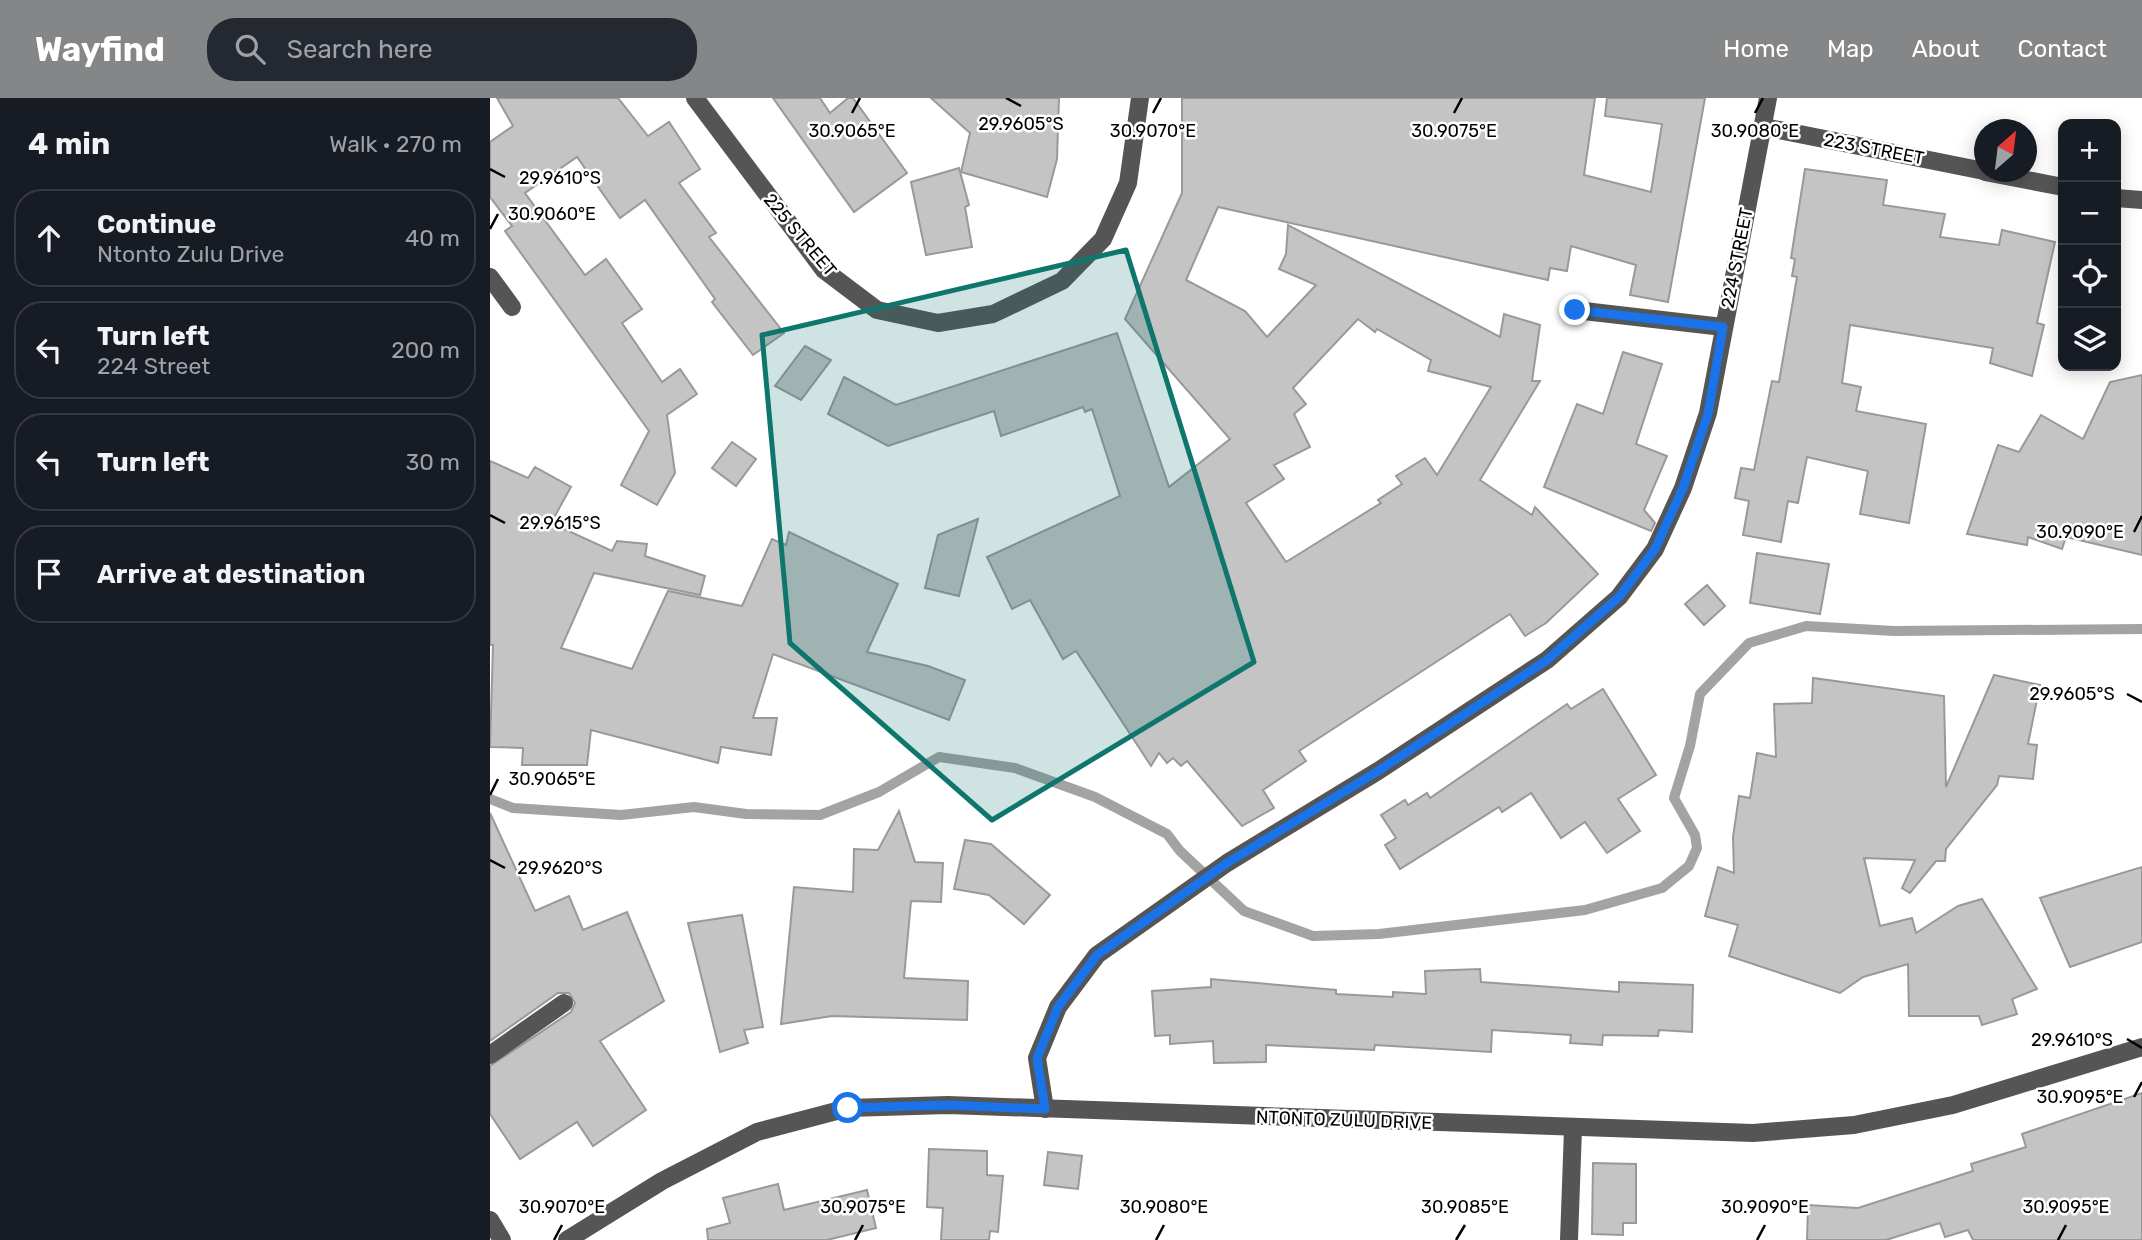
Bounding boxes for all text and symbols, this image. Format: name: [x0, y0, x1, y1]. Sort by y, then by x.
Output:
search box: [207, 18, 697, 81]
text: Wayfind: [35, 30, 165, 69]
icon: search: [231, 30, 269, 68]
text: Search here: [287, 34, 433, 65]
text: Home: [1723, 35, 1789, 63]
text: Map: [1827, 35, 1874, 63]
text: About: [1912, 35, 1980, 63]
text: Contact: [2018, 35, 2107, 63]
text: 29.9605°S: [978, 113, 1064, 135]
north arrow: [1974, 119, 2037, 182]
map controls: [2058, 119, 2121, 371]
button: +: [2058, 119, 2121, 182]
text: 30.9065°E: [808, 120, 896, 142]
text: 30.9070°E: [1110, 120, 1196, 142]
text: 30.9075°E: [1411, 120, 1497, 142]
text: 30.9080°E: [1711, 120, 1799, 142]
text: 4 min: [28, 126, 110, 162]
street label: 223 STREET: [1822, 128, 1926, 170]
text: Walk · 270 m: [329, 130, 462, 158]
text: 29.9610°S: [519, 167, 601, 189]
button: −: [2058, 182, 2121, 245]
street label: 225 STREET: [759, 189, 841, 281]
text: 30.9060°E: [508, 203, 596, 225]
street label: 224 STREET: [1716, 206, 1758, 310]
text: Continue: [97, 209, 216, 240]
icon: ahead: [30, 219, 68, 257]
text: 40 m: [405, 224, 460, 252]
text: Ntonto Zulu Drive: [97, 240, 284, 268]
button: locate: [2058, 245, 2121, 308]
route end: [1559, 294, 1590, 325]
button: layers: [2058, 308, 2121, 371]
text: Turn left: [97, 321, 209, 352]
icon: left: [30, 331, 68, 369]
text: 200 m: [391, 336, 460, 364]
text: 224 Street: [97, 352, 210, 380]
icon: left: [30, 443, 68, 481]
text: Turn left: [97, 447, 209, 478]
text: 30 m: [405, 448, 460, 476]
text: 29.9615°S: [519, 512, 601, 534]
text: 30.9090°E: [2036, 521, 2124, 543]
icon: arrive: [30, 555, 68, 593]
text: Arrive at destination: [97, 559, 365, 590]
text: 29.9605°S: [2029, 683, 2115, 705]
text: 30.9065°E: [508, 768, 596, 790]
text: 29.9620°S: [517, 857, 603, 879]
text: 29.9610°S: [2031, 1029, 2113, 1051]
text: 30.9095°E: [2036, 1086, 2124, 1108]
route start: [832, 1092, 863, 1123]
street label: NTONTO ZULU DRIVE: [1256, 1106, 1432, 1134]
text: 30.9070°E: [519, 1196, 605, 1218]
text: 30.9075°E: [820, 1196, 906, 1218]
text: 30.9080°E: [1120, 1196, 1208, 1218]
text: 30.9085°E: [1421, 1196, 1509, 1218]
text: 30.9090°E: [1721, 1196, 1809, 1218]
text: 30.9095°E: [2022, 1196, 2110, 1218]

